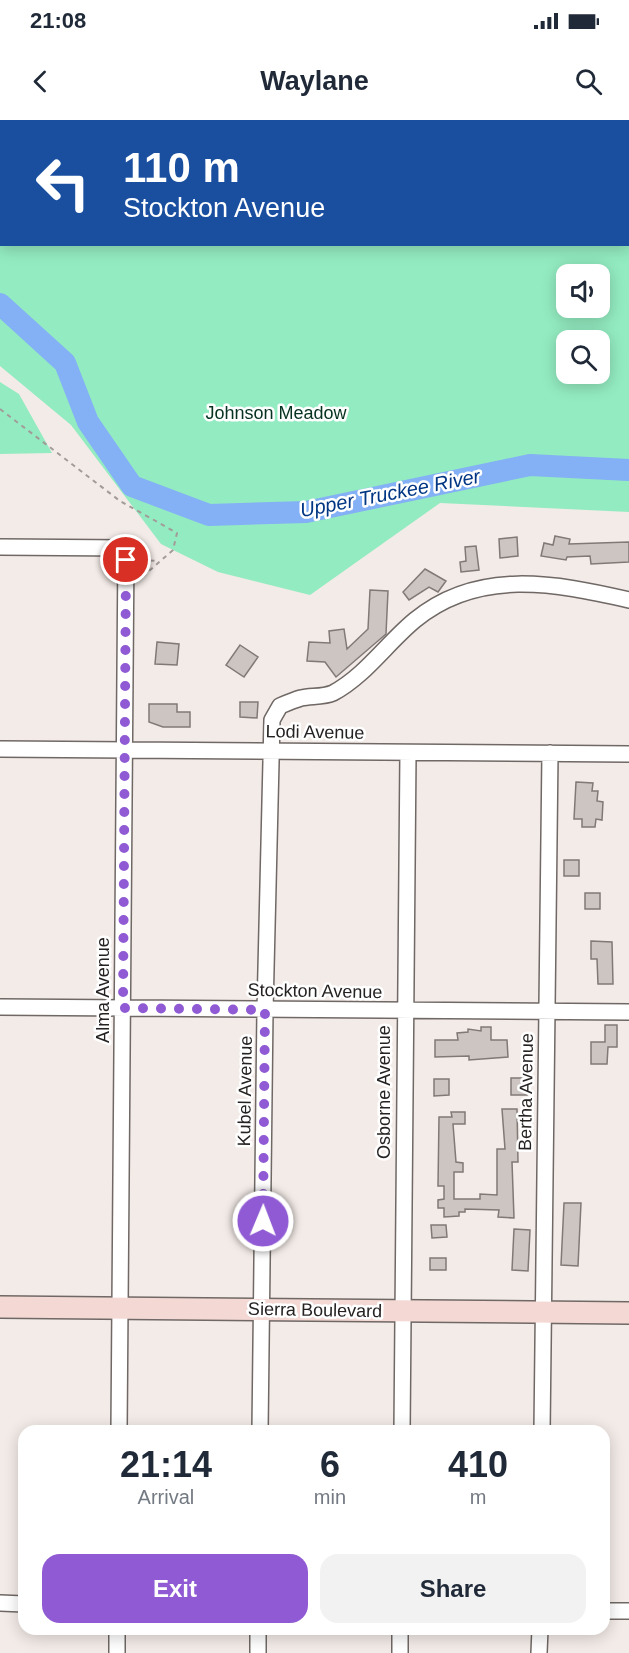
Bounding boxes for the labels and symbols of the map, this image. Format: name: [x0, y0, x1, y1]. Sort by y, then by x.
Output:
park label: Johnson Meadow: [205, 403, 348, 423]
water label: Upper Truckee River: [298, 464, 483, 521]
pin: [100, 534, 151, 585]
street label: Lodi Avenue: [265, 721, 365, 743]
street label: Alma Avenue: [93, 937, 113, 1043]
street label: Stockton Avenue: [247, 980, 383, 1002]
street label: Osborne Avenue: [374, 1025, 394, 1159]
street label: Bertha Avenue: [515, 1033, 537, 1151]
street label: Kubel Avenue: [234, 1035, 256, 1147]
position arrow: [231, 1189, 295, 1253]
street label: Sierra Boulevard: [248, 1299, 382, 1321]

